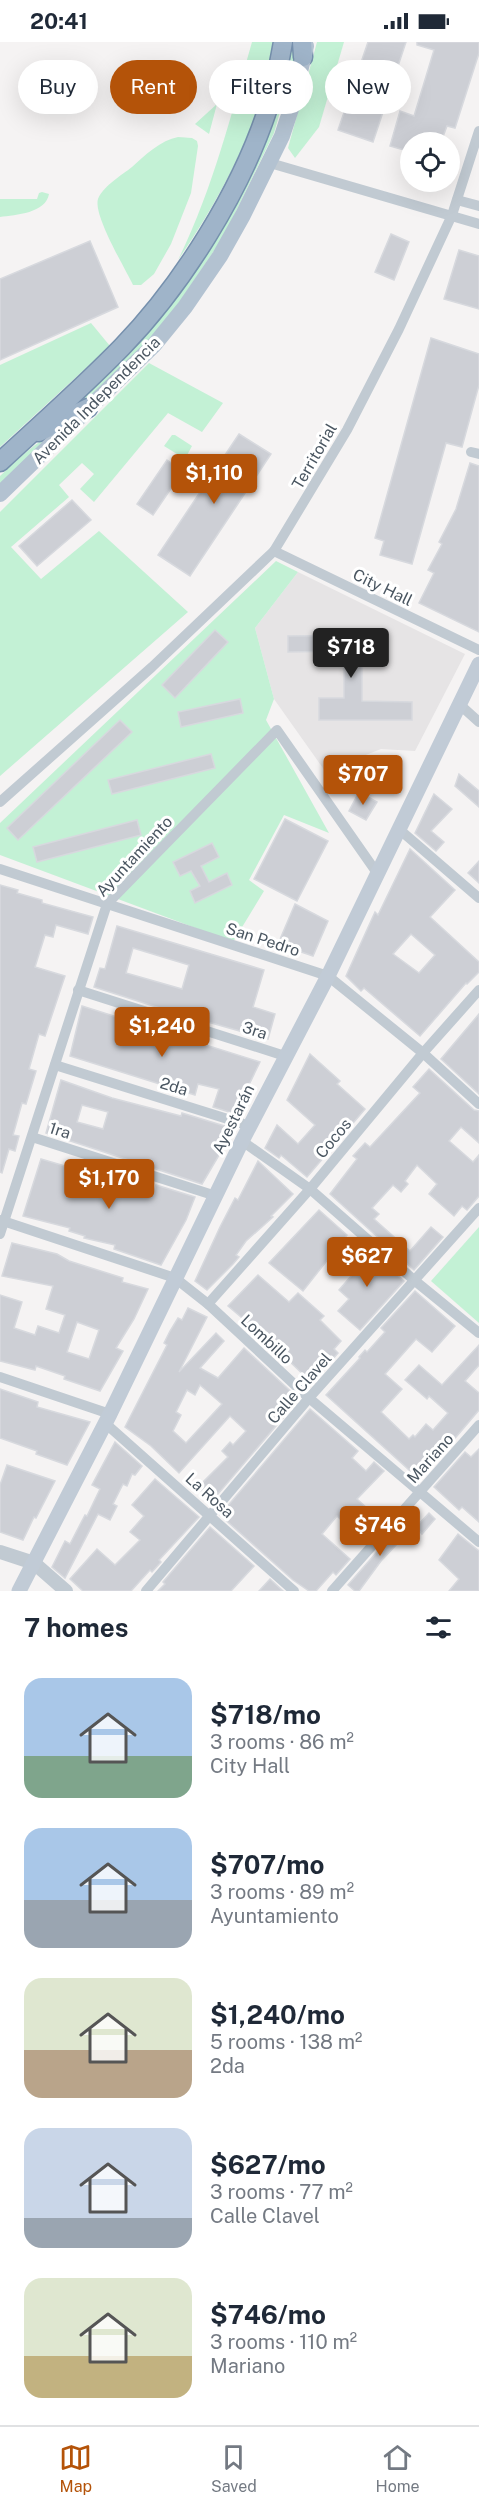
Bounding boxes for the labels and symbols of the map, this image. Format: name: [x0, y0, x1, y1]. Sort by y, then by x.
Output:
street label: Avenida Independencia: [29, 333, 164, 468]
street label: Territorial: [288, 420, 341, 493]
pin: $1,110: [165, 454, 263, 505]
street label: City Hall: [350, 565, 416, 610]
pin: $718: [315, 628, 387, 679]
pin: $707: [327, 755, 399, 806]
street label: Ayuntamiento: [92, 812, 176, 901]
street label: San Pedro: [223, 919, 302, 960]
pin: $1,240: [113, 1007, 211, 1058]
street label: 3ra: [240, 1018, 270, 1043]
street label: 2da: [158, 1073, 190, 1100]
street label: Ayestarán: [209, 1081, 258, 1157]
street label: Cocos: [311, 1115, 355, 1162]
street label: 1ra: [47, 1118, 73, 1143]
pin: $1,170: [60, 1159, 158, 1210]
pin: $627: [331, 1237, 403, 1288]
street label: Lombillo: [237, 1311, 296, 1368]
street label: Calle Clavel: [263, 1349, 335, 1428]
street label: Mariano: [403, 1430, 458, 1487]
street label: La Rosa: [182, 1469, 238, 1522]
pin: $746: [344, 1506, 416, 1557]

